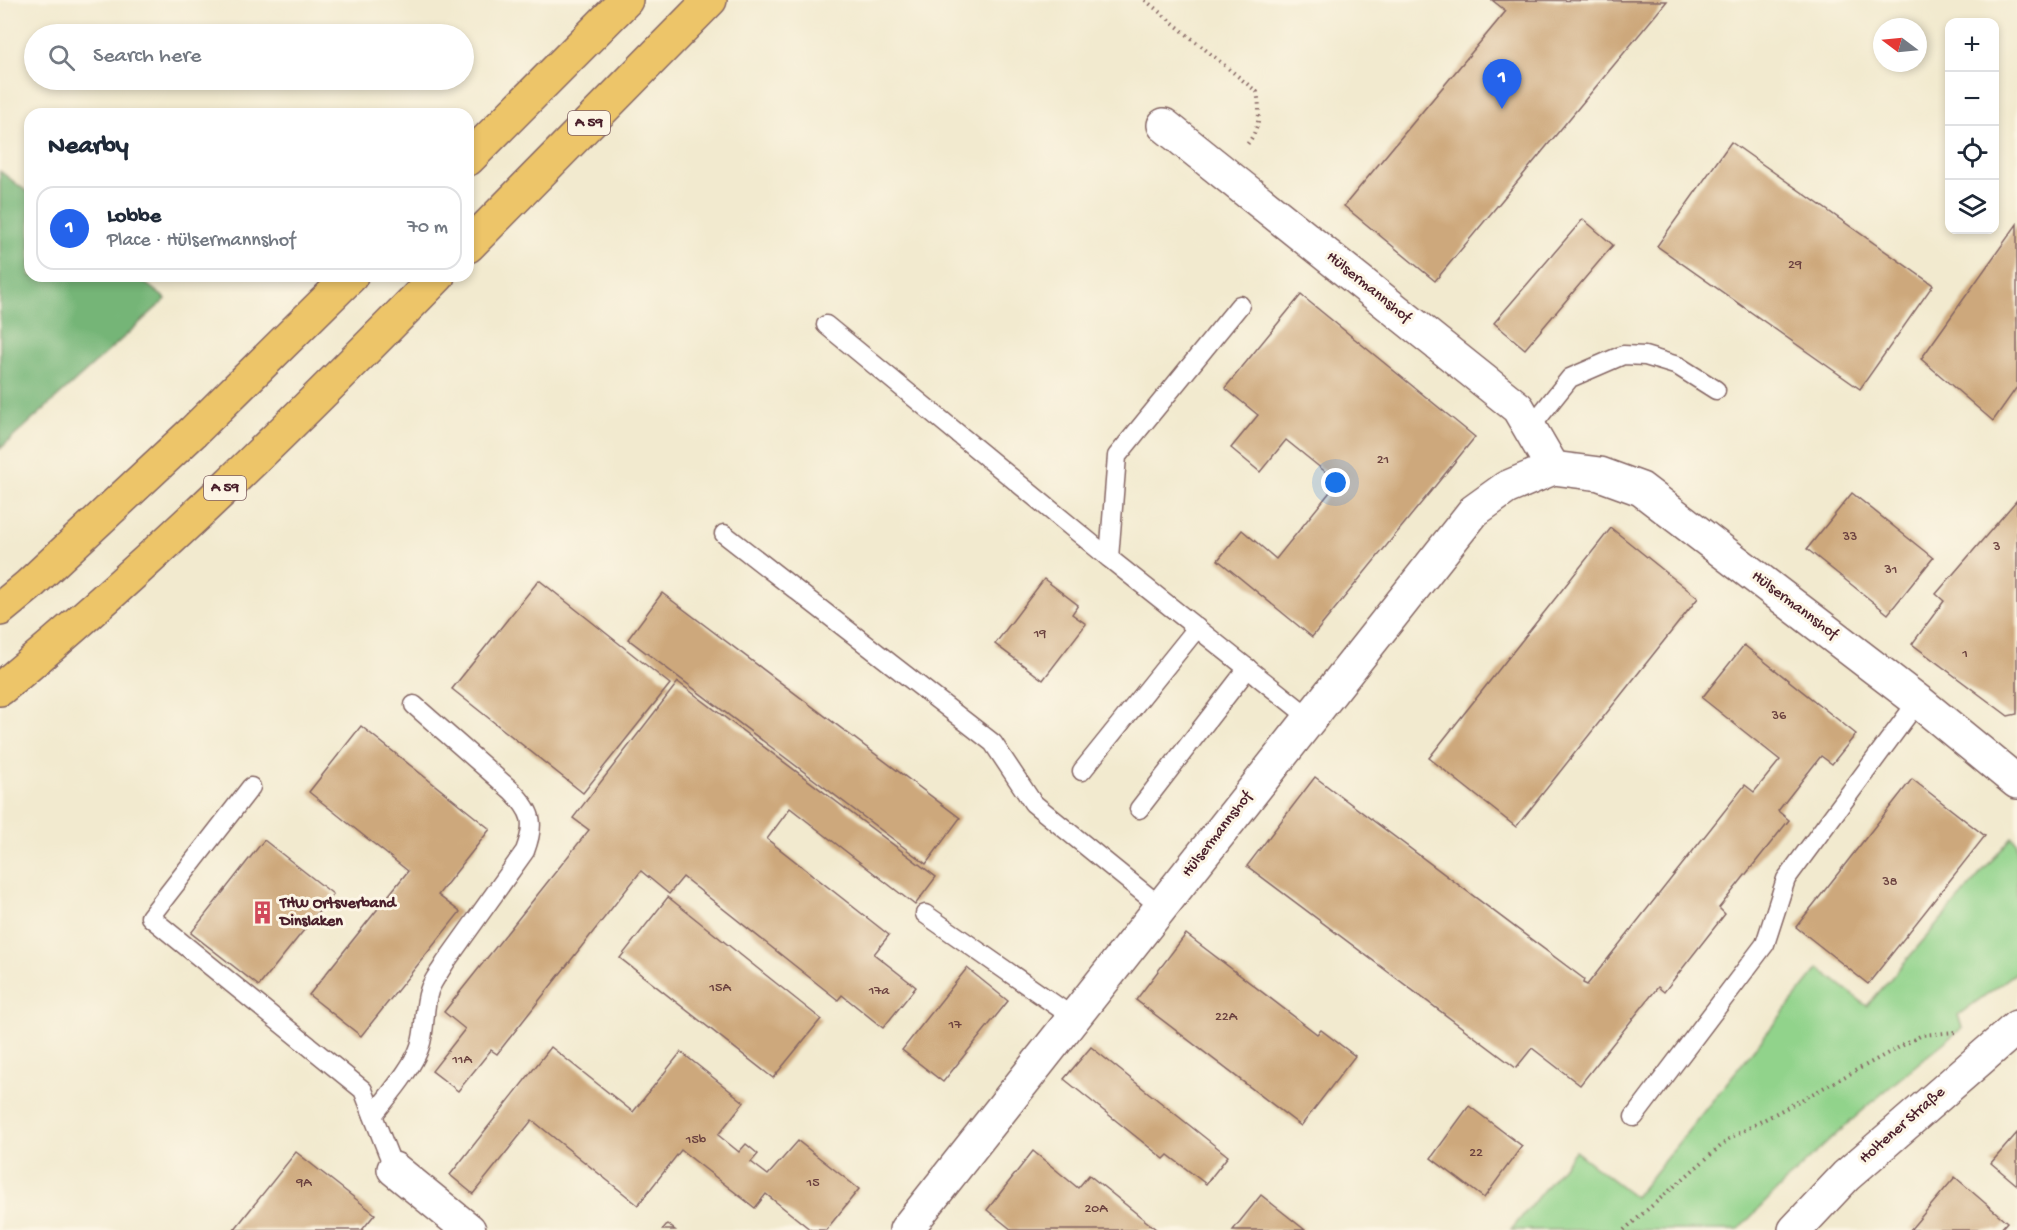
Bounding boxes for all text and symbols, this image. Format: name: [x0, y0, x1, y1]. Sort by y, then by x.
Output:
north arrow: [1873, 18, 1927, 72]
map controls: [1945, 18, 1999, 234]
button: +: [1945, 18, 1999, 72]
search box: [24, 24, 474, 90]
icon: search: [45, 41, 78, 74]
text: Search here: [93, 44, 201, 70]
pin: 1: [1482, 60, 1522, 109]
button: −: [1945, 72, 1999, 126]
road number: A 59: [568, 111, 610, 135]
button: locate: [1945, 126, 1999, 180]
text: Nearby: [48, 132, 129, 163]
button: layers: [1945, 180, 1999, 234]
text: Lobbe: [107, 204, 161, 230]
text: 1: [65, 217, 74, 240]
text: 70 m: [407, 217, 448, 240]
text: Place · Hülsermannshof: [107, 230, 295, 253]
street label: Hülsermannshof: [1322, 248, 1415, 329]
house number: 29: [1788, 257, 1802, 274]
house number: 21: [1377, 452, 1389, 469]
your location: [1321, 468, 1350, 497]
road number: A 59: [204, 476, 246, 500]
house number: 33: [1842, 529, 1857, 546]
house number: 3: [1992, 539, 2001, 556]
house number: 31: [1884, 562, 1897, 579]
street label: Hülsermannshof: [1747, 567, 1842, 645]
house number: 19: [1033, 626, 1046, 643]
house number: 1: [1961, 646, 1968, 663]
house number: 36: [1771, 708, 1787, 725]
street label: Hülsermannshof: [1179, 788, 1258, 881]
house number: 38: [1882, 874, 1898, 891]
place label: THW Ortsverband Dinslaken: [278, 895, 397, 932]
building icon: THW Ortsverband Dinslaken: [249, 900, 275, 926]
house number: 15A: [708, 980, 731, 997]
house number: 17a: [868, 983, 891, 1000]
house number: 22A: [1215, 1009, 1238, 1026]
house number: 17: [948, 1017, 962, 1034]
house number: 11A: [451, 1052, 473, 1069]
street label: Holtener Straße: [1856, 1083, 1950, 1168]
house number: 15b: [685, 1132, 707, 1149]
house number: 22: [1469, 1145, 1483, 1162]
house number: 9A: [295, 1175, 312, 1192]
house number: 15: [805, 1175, 820, 1192]
house number: 20A: [1084, 1201, 1108, 1218]

